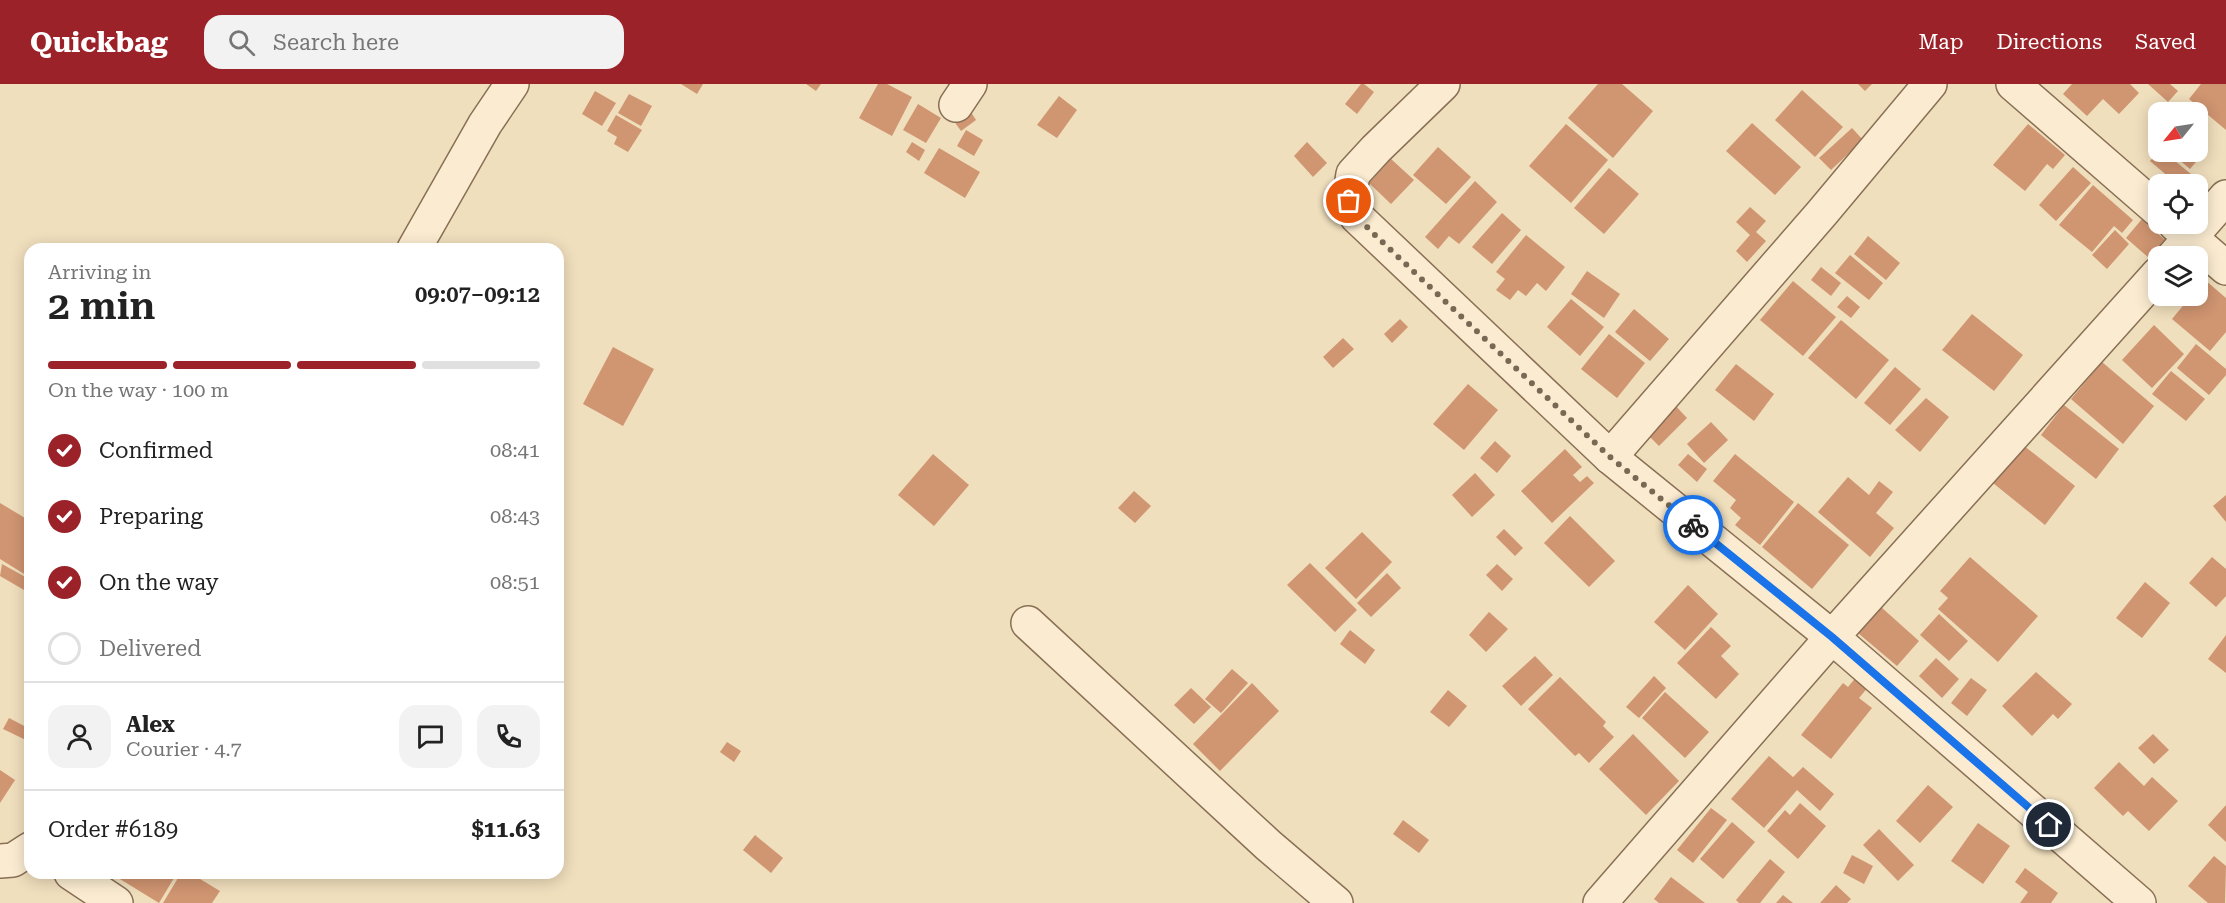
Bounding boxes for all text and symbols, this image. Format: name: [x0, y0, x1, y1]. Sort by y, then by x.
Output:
search box: [204, 15, 624, 69]
text: Quickbag: [30, 26, 168, 59]
icon: search: [225, 26, 258, 59]
text: Search here: [273, 30, 399, 55]
text: Map: [1919, 30, 1963, 54]
text: Directions: [1996, 30, 2102, 54]
text: Saved: [2135, 30, 2196, 54]
north arrow: [2148, 102, 2208, 162]
map controls: [2148, 102, 2208, 306]
button: locate: [2148, 174, 2208, 234]
pin: [1323, 175, 1374, 226]
icon: bag: [1332, 184, 1365, 217]
button: layers: [2148, 246, 2208, 306]
text: Arriving in: [48, 260, 151, 284]
text: 09:07–09:12: [415, 282, 540, 307]
text: 2 min: [48, 283, 155, 329]
text: On the way · 100 m: [48, 378, 229, 402]
icon: check: [48, 434, 81, 467]
text: Confirmed: [99, 438, 213, 463]
text: 08:41: [490, 438, 540, 462]
courier: [1663, 495, 1723, 555]
icon: check: [48, 500, 81, 533]
text: Preparing: [99, 504, 203, 529]
text: 08:43: [490, 504, 540, 528]
icon: bike: [1677, 509, 1710, 542]
icon: check: [48, 566, 81, 599]
text: On the way: [99, 570, 219, 595]
text: 08:51: [490, 570, 540, 594]
text: Delivered: [99, 636, 201, 661]
button: person: [48, 705, 111, 768]
button: chat: [399, 705, 462, 768]
button: phone: [477, 705, 540, 768]
text: Alex: [126, 712, 175, 737]
text: Courier · 4.7: [126, 737, 242, 761]
pin: [2023, 799, 2074, 850]
icon: home: [2032, 808, 2065, 841]
text: Order #6189: [48, 817, 178, 842]
text: $11.63: [471, 817, 540, 842]

